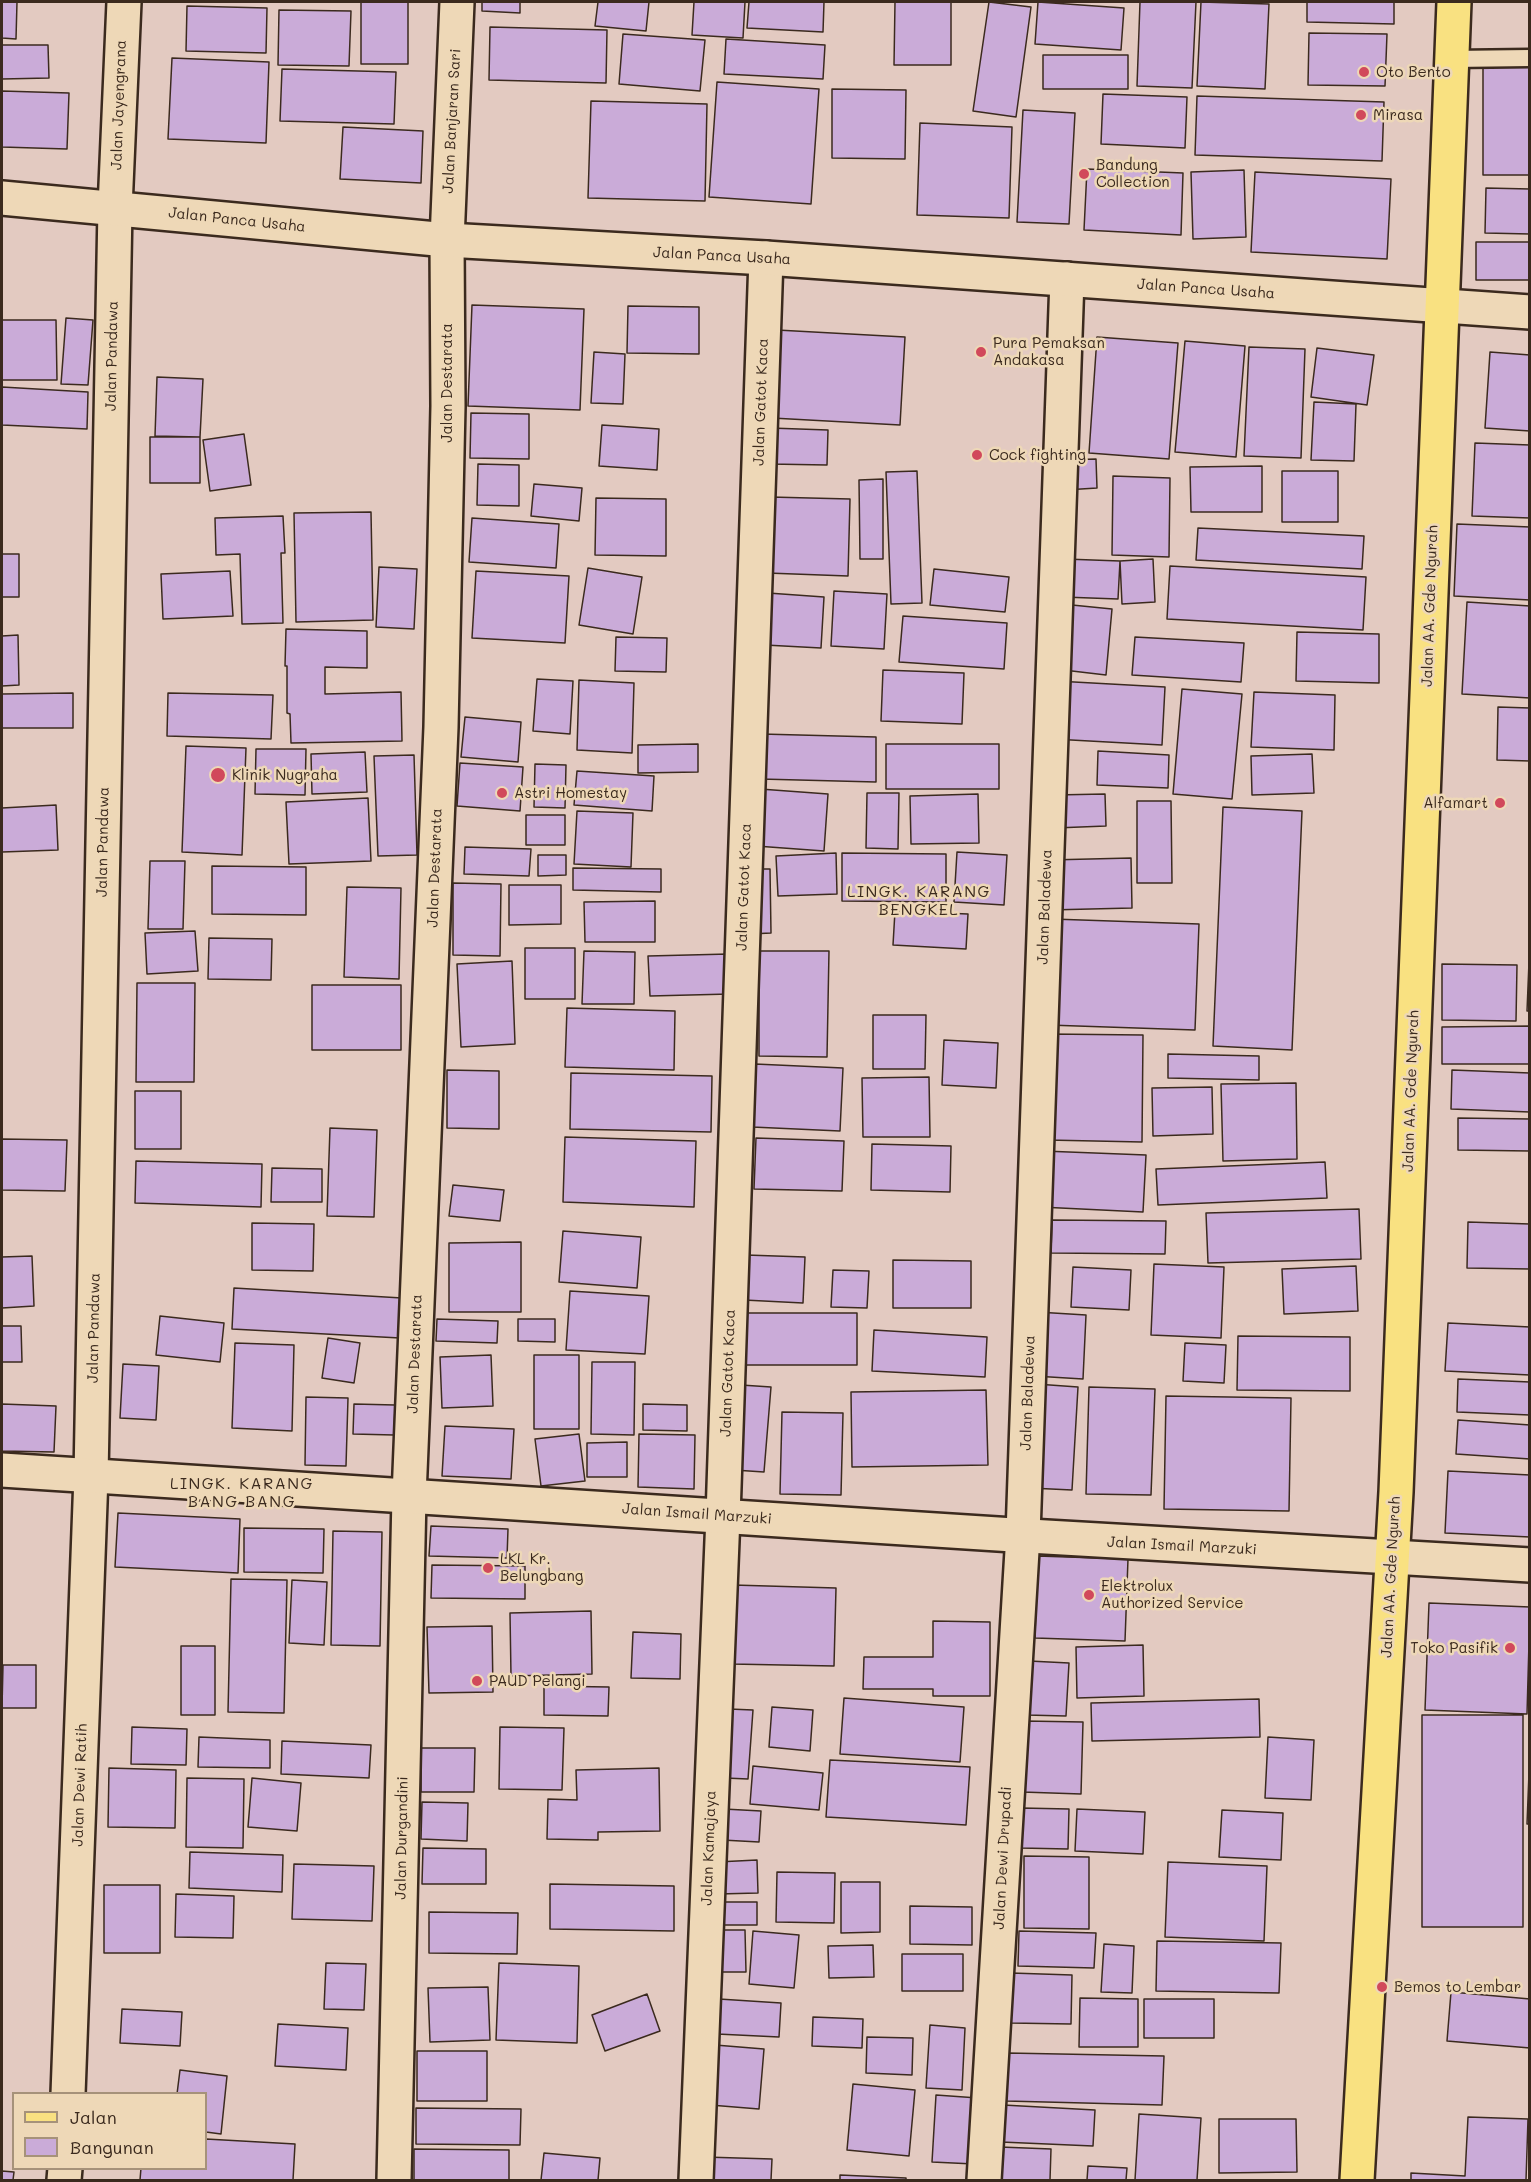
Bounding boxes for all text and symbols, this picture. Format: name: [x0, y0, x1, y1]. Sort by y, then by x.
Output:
street label: Jalan Jayengrana: [108, 40, 130, 170]
street label: Jalan Banjaran Sari: [439, 48, 465, 194]
place label: Oto Bento: [1376, 63, 1451, 81]
marker: Oto Bento: [1357, 65, 1371, 79]
place label: Mirasa: [1373, 106, 1423, 124]
marker: Mirasa: [1354, 108, 1368, 122]
place label: Bandung Collection: [1096, 156, 1170, 191]
marker: Bandung Collection: [1077, 167, 1091, 181]
street label: Jalan Panca Usaha: [167, 204, 307, 236]
street label: Jalan Panca Usaha: [653, 243, 791, 269]
street label: Jalan Panca Usaha: [1137, 275, 1275, 303]
street label: Jalan Pandawa: [102, 301, 122, 411]
street label: Jalan Destarata: [438, 323, 456, 443]
place label: Pura Pemaksan Andakasa: [993, 334, 1105, 369]
street label: Jalan Gatot Kaca: [750, 338, 772, 466]
marker: Pura Pemaksan Andakasa: [974, 345, 988, 359]
place label: Cock fighting: [989, 446, 1086, 464]
marker: Cock fighting: [970, 448, 984, 462]
street label: Jalan AA. Gde Ngurah: [1418, 525, 1442, 687]
marker: Klinik Nugraha: [209, 766, 227, 784]
place label: Klinik Nugraha: [232, 766, 338, 784]
place label: Astri Homestay: [514, 784, 627, 802]
marker: Astri Homestay: [495, 786, 509, 800]
street label: Jalan Pandawa: [93, 787, 113, 897]
place label: Alfamart: [1423, 794, 1488, 812]
marker: Alfamart: [1493, 796, 1507, 810]
street label: Jalan Destarata: [424, 808, 446, 928]
street label: Jalan Gatot Kaca: [733, 823, 755, 951]
street label: Jalan Baladewa: [1034, 849, 1056, 965]
district label: LINGK. KARANG BENGKEL: [847, 882, 991, 920]
street label: Jalan AA. Gde Ngurah: [1399, 1010, 1423, 1172]
street label: Jalan Pandawa: [84, 1273, 104, 1383]
street label: Jalan Destarata: [404, 1294, 426, 1414]
street label: Jalan Gatot Kaca: [717, 1309, 739, 1437]
street label: Jalan Baladewa: [1017, 1335, 1039, 1451]
district label: LINGK. KARANG BANG BANG: [170, 1474, 314, 1512]
street label: Jalan AA. Gde Ngurah: [1378, 1496, 1404, 1658]
street label: Jalan Ismail Marzuki: [622, 1500, 772, 1528]
street label: Jalan Ismail Marzuki: [1107, 1533, 1257, 1559]
place label: LKL Kr. Belungbang: [500, 1550, 583, 1585]
marker: LKL Kr. Belungbang: [481, 1561, 495, 1575]
place label: Elektrolux Authorized Service: [1101, 1577, 1243, 1612]
marker: Elektrolux Authorized Service: [1082, 1588, 1096, 1602]
place label: Toko Pasifik: [1410, 1639, 1498, 1657]
marker: Toko Pasifik: [1503, 1641, 1517, 1655]
place label: PAUD Pelangi: [489, 1672, 586, 1690]
marker: PAUD Pelangi: [470, 1674, 484, 1688]
street label: Jalan Dewi Ratih: [69, 1723, 91, 1847]
street label: Jalan Durgandini: [392, 1776, 412, 1900]
street label: Jalan Dewi Drupadi: [990, 1786, 1016, 1930]
street label: Jalan Kamajaya: [698, 1790, 720, 1906]
place label: Bemos to Lembar: [1394, 1978, 1521, 1996]
marker: Bemos to Lembar: [1375, 1980, 1389, 1994]
legend: [12, 2092, 207, 2170]
text: Jalan: [70, 2105, 117, 2129]
text: Bangunan: [70, 2135, 154, 2159]

